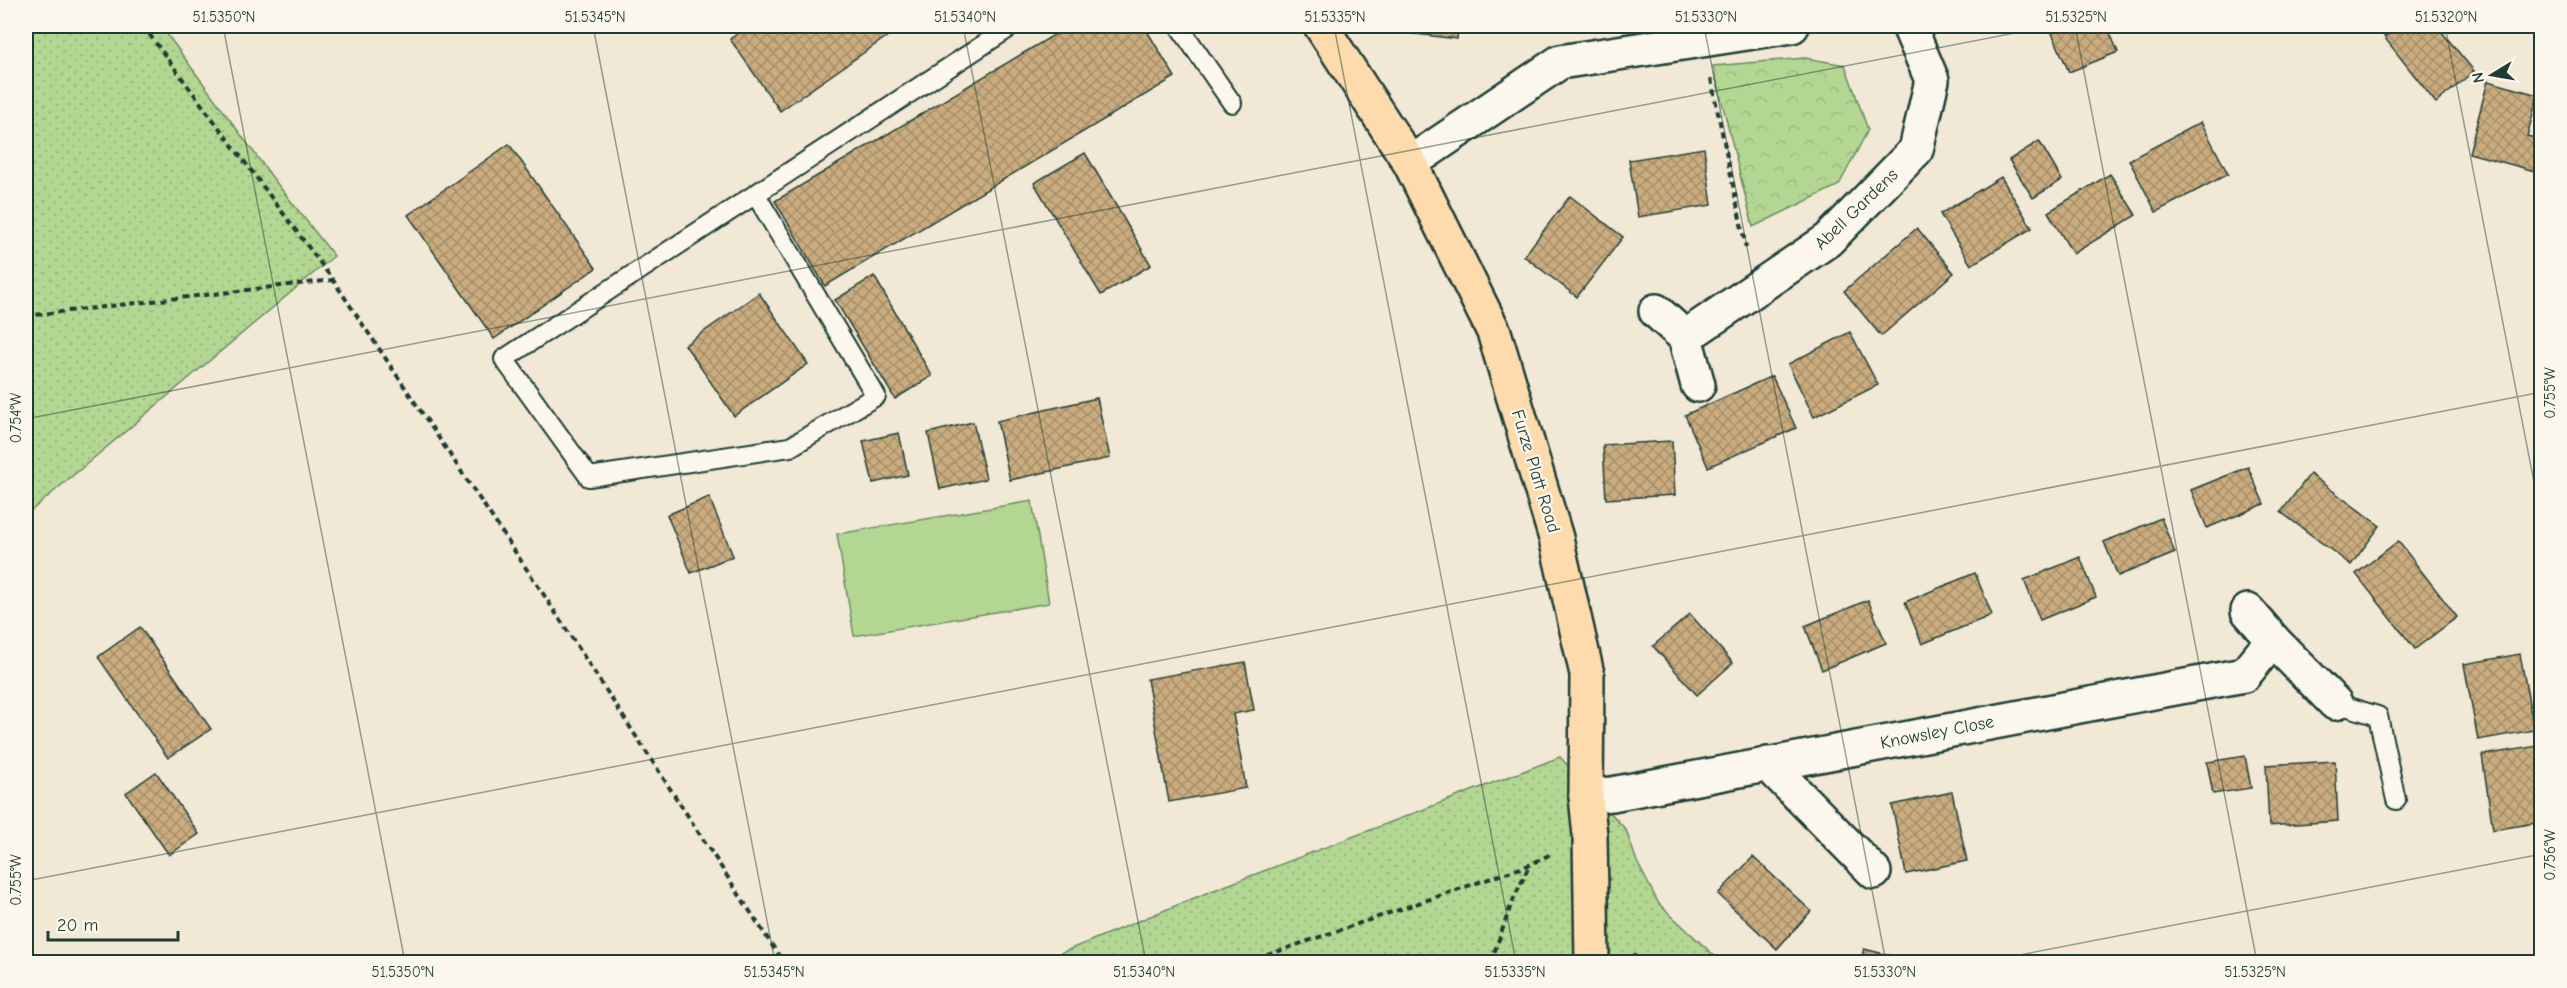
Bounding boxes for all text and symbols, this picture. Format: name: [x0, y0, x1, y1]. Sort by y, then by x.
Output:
text: 51.5350°N: [193, 8, 255, 26]
text: 51.5345°N: [564, 8, 626, 26]
text: 51.5340°N: [934, 8, 996, 26]
text: 51.5335°N: [1304, 8, 1366, 26]
text: 51.5330°N: [1675, 8, 1737, 26]
text: 51.5325°N: [2045, 8, 2107, 26]
text: 51.5320°N: [2415, 8, 2477, 26]
north arrow: [2462, 45, 2522, 105]
text: N: [2468, 71, 2488, 85]
street label: Abell Gardens: [1810, 164, 1902, 254]
text: 0.755°W: [2541, 367, 2559, 419]
text: 0.754°W: [7, 393, 25, 443]
street label: Furze Platt Road: [1507, 407, 1564, 535]
street label: Knowsley Close: [1878, 711, 1996, 754]
text: 0.756°W: [2541, 829, 2559, 881]
text: 0.755°W: [7, 854, 25, 906]
scale bar: [48, 904, 178, 942]
text: 20 m: [57, 915, 98, 936]
text: 51.5350°N: [372, 963, 434, 981]
text: 51.5345°N: [743, 963, 805, 981]
text: 51.5340°N: [1113, 963, 1175, 981]
text: 51.5335°N: [1484, 963, 1546, 981]
text: 51.5330°N: [1854, 963, 1916, 981]
text: 51.5325°N: [2224, 963, 2286, 981]

